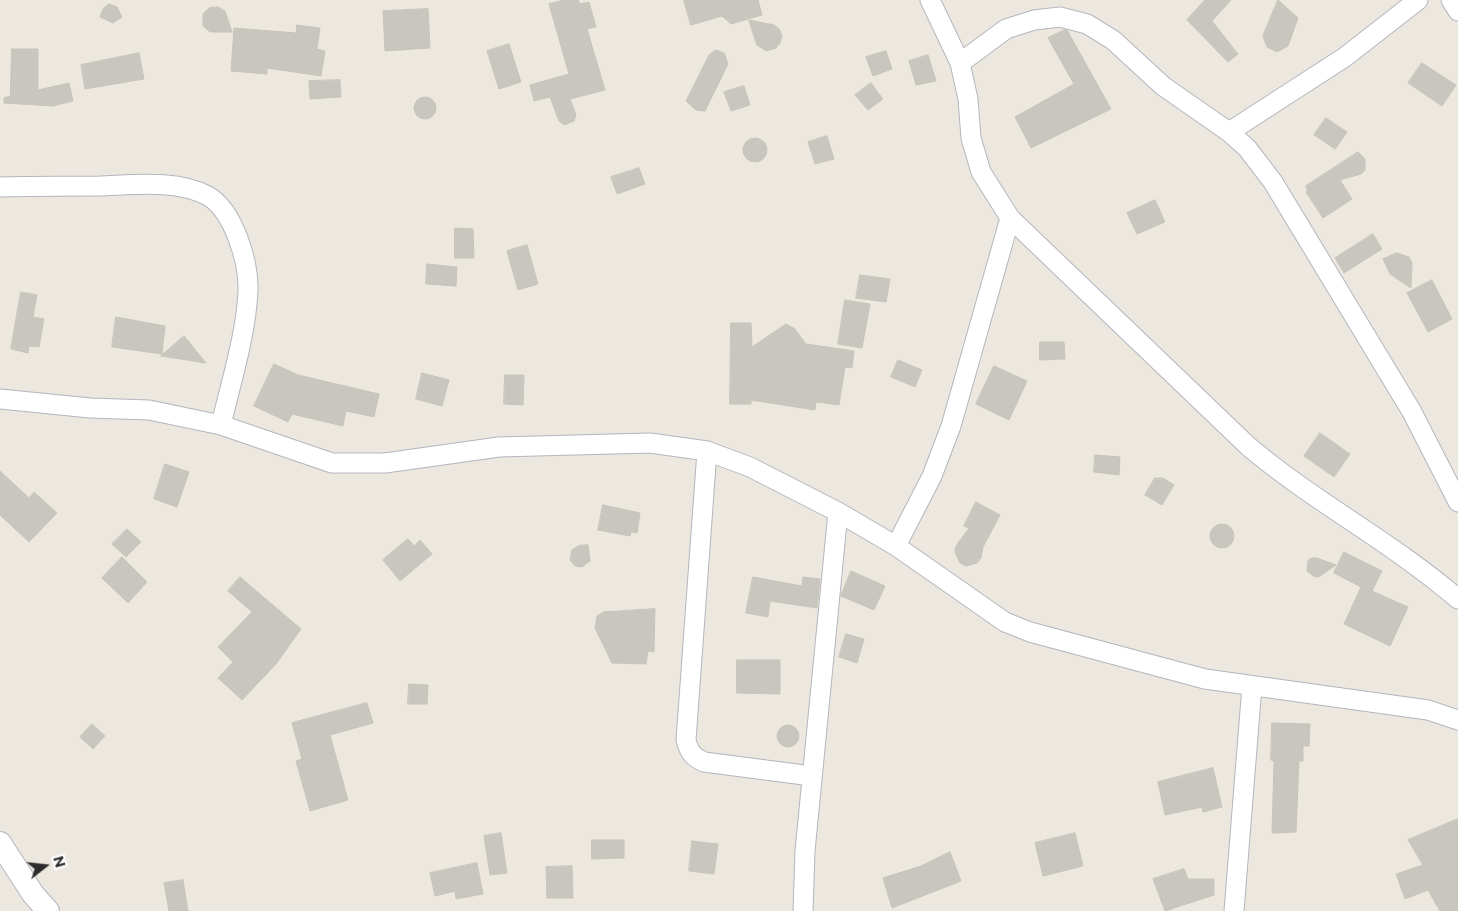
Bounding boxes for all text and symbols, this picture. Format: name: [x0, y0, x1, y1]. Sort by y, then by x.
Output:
north arrow: [20, 841, 70, 891]
text: N: [49, 854, 70, 870]

